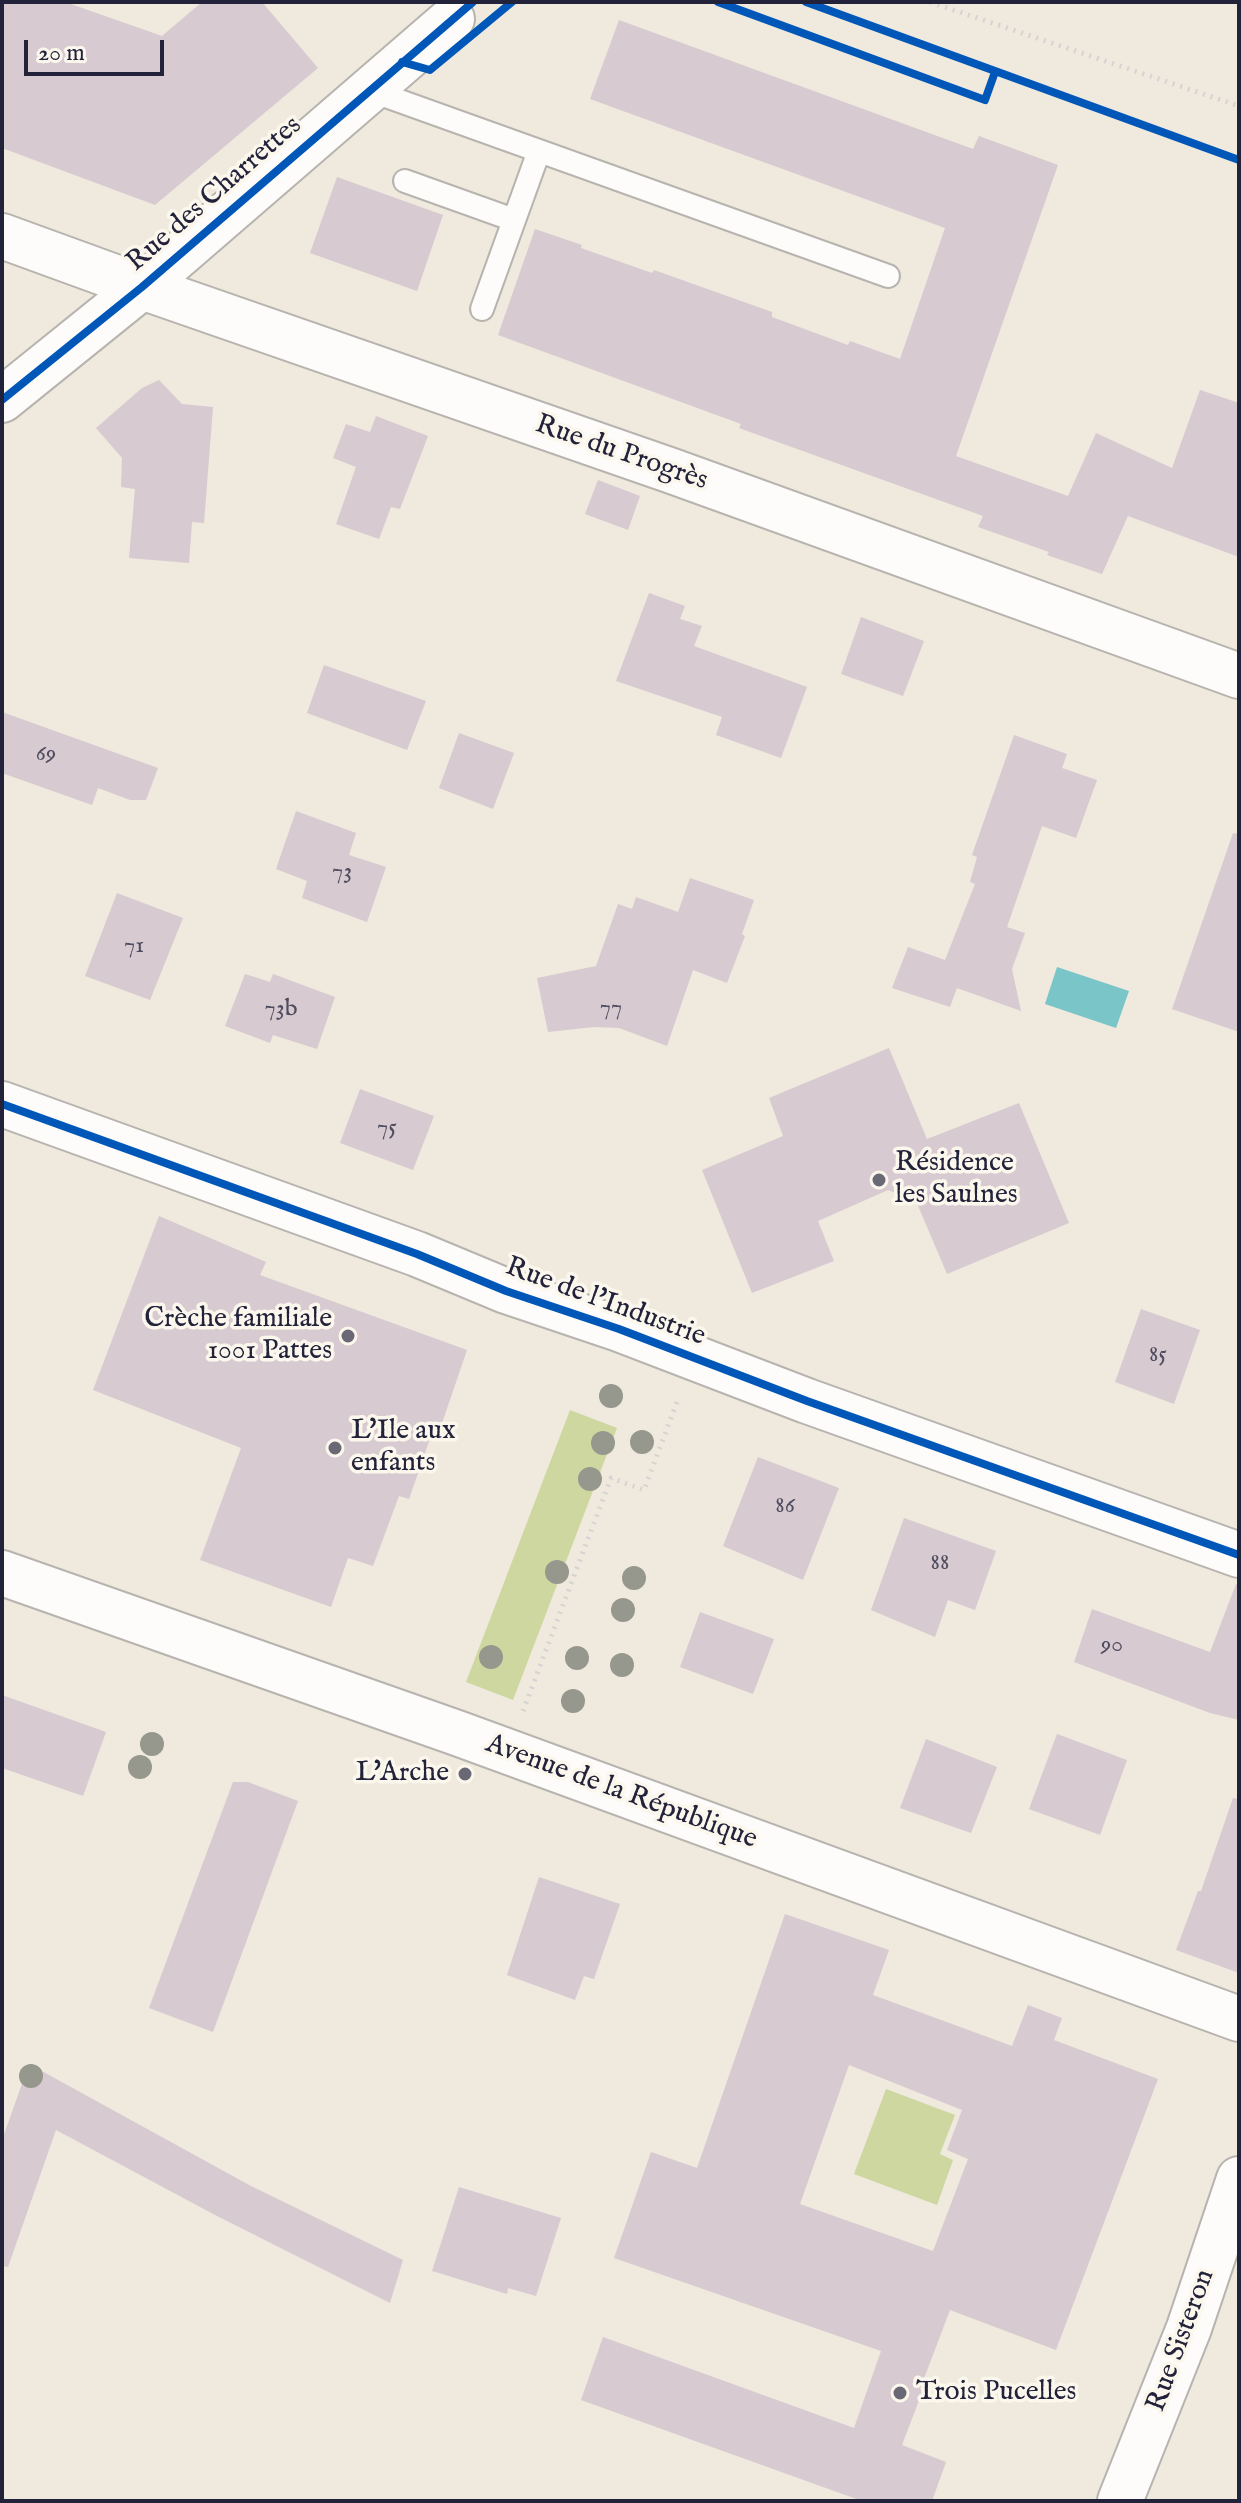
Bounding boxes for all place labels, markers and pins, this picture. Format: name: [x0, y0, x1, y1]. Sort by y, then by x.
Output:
place label: Résidence les Saulnes: [895, 1147, 1018, 1213]
marker: Résidence les Saulnes: [870, 1171, 888, 1189]
place label: Crèche familiale 1001 Pattes: [144, 1303, 332, 1369]
marker: Crèche familiale 1001 Pattes: [339, 1327, 357, 1345]
place label: L'Ile aux enfants: [351, 1415, 456, 1481]
marker: L'Ile aux enfants: [326, 1439, 344, 1457]
place label: L'Arche: [355, 1757, 449, 1791]
marker: L'Arche: [456, 1765, 474, 1783]
place label: Trois Pucelles: [916, 2376, 1076, 2410]
marker: Trois Pucelles: [891, 2384, 909, 2402]

